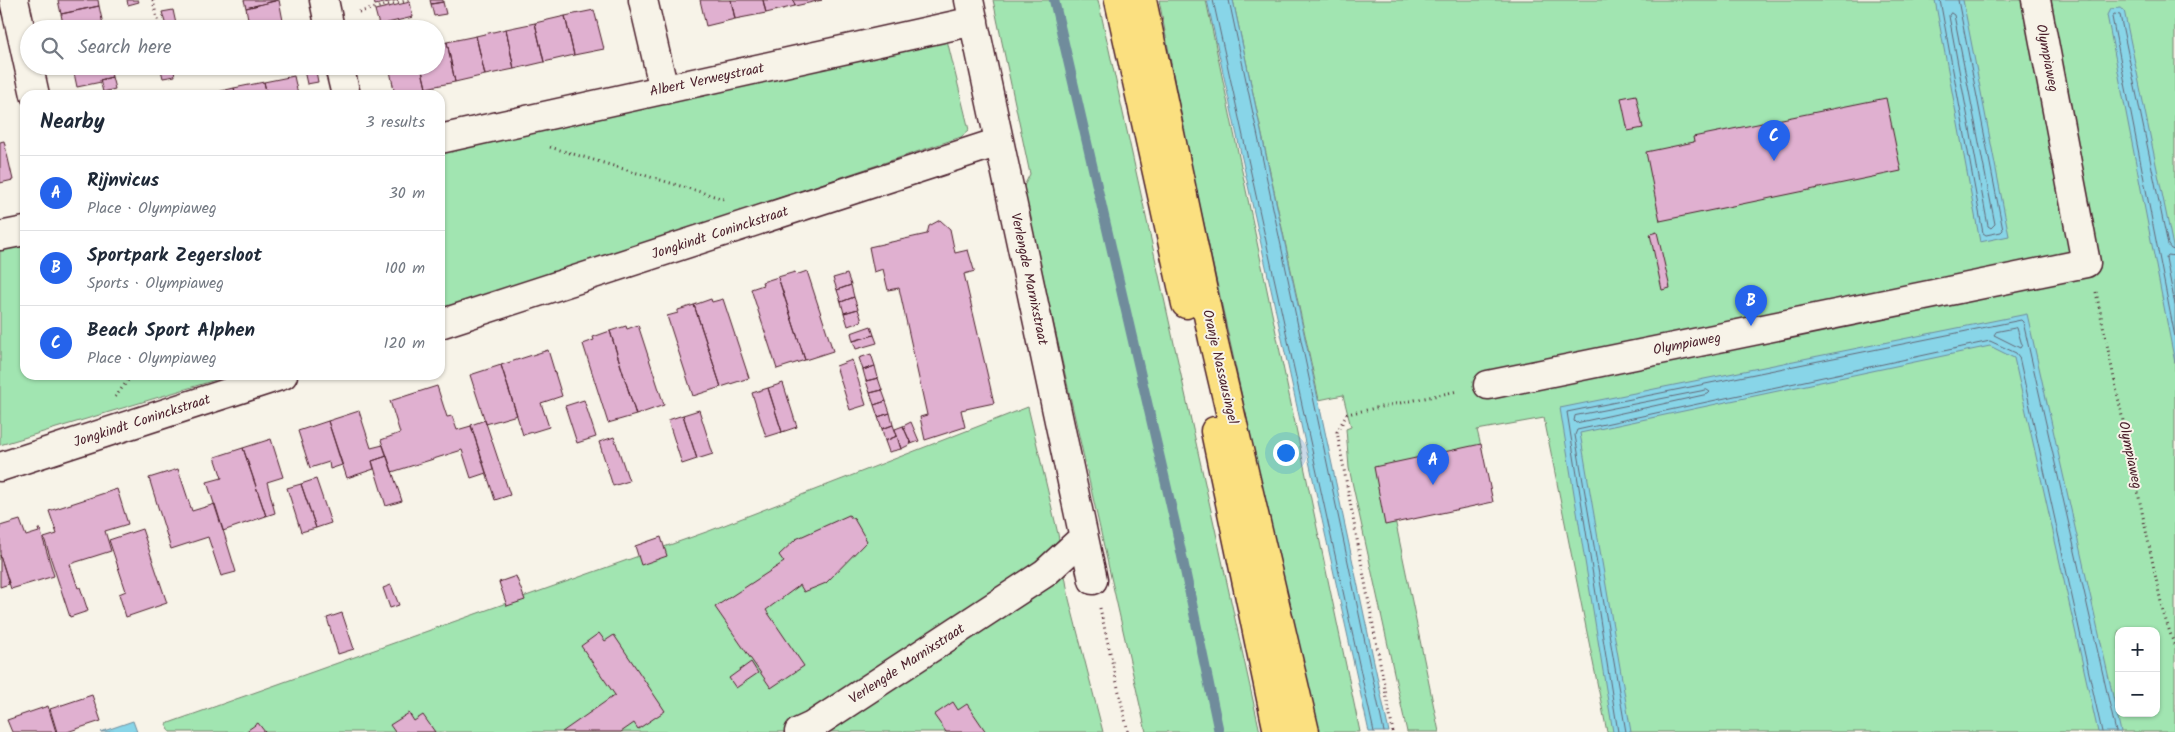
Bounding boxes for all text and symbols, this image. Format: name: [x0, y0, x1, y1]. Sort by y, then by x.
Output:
search box: [20, 20, 445, 75]
street label: Olympiaweg: [2030, 22, 2064, 94]
text: Search here: [78, 33, 172, 63]
icon: search: [38, 34, 66, 62]
street label: Albert Verweystraat: [648, 57, 767, 103]
text: Nearby: [40, 106, 105, 139]
text: 3 results: [366, 110, 425, 135]
pin: C: [1758, 120, 1790, 161]
text: Rijnvicus: [87, 166, 159, 196]
text: A: [51, 181, 61, 206]
text: 30 m: [389, 181, 425, 206]
text: Place · Olympiaweg: [87, 196, 217, 221]
street label: Jongkindt Coninckstraat: [649, 200, 792, 266]
street label: Verlengde Marnixstraat: [1004, 211, 1054, 348]
text: Sportpark Zegersloot: [87, 241, 262, 271]
text: B: [51, 256, 61, 281]
text: 100 m: [385, 256, 425, 281]
text: Sports · Olympiaweg: [87, 271, 224, 296]
pin: B: [1735, 285, 1767, 326]
street label: Oranje Nassausingel: [1196, 307, 1244, 427]
text: Beach Sport Alphen: [87, 316, 255, 346]
street label: Olympiaweg: [1651, 327, 1723, 361]
text: C: [51, 331, 61, 356]
text: 120 m: [384, 331, 425, 356]
text: Place · Olympiaweg: [87, 346, 217, 371]
street label: Jongkindt Coninckstraat: [71, 388, 214, 454]
street label: Olympiaweg: [2112, 419, 2148, 491]
your location: [1273, 440, 1299, 466]
pin: A: [1417, 444, 1449, 485]
street label: Verlengde Marnixstraat: [845, 618, 970, 710]
map controls: [2115, 627, 2160, 717]
button: +: [2115, 627, 2160, 672]
button: −: [2115, 672, 2160, 717]

